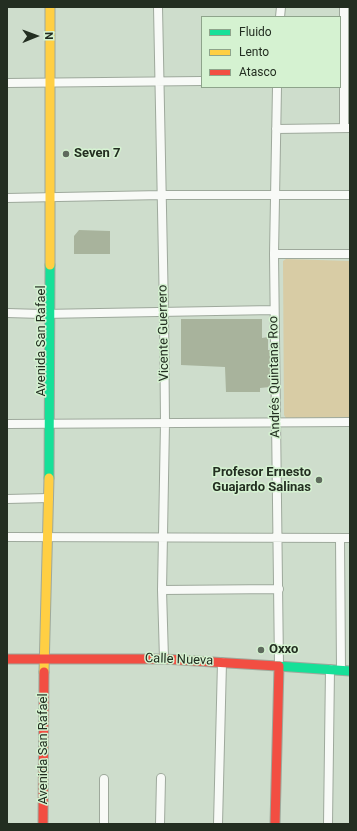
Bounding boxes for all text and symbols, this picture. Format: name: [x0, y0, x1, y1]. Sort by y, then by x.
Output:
north arrow: [16, 16, 56, 56]
legend: [201, 16, 341, 88]
text: Fluido: [239, 25, 272, 39]
text: N: [42, 32, 55, 40]
text: Lento: [239, 45, 269, 59]
text: Atasco: [239, 65, 277, 79]
place label: Seven 7: [74, 146, 120, 162]
marker: Seven 7: [61, 149, 71, 159]
street label: Vicente Guerrero: [155, 284, 173, 382]
street label: Avenida San Rafael: [34, 285, 50, 397]
street label: Andrés Quintana Roo: [266, 316, 284, 438]
place label: Profesor Ernesto Guajardo Salinas: [212, 465, 311, 496]
marker: Profesor Ernesto Guajardo Salinas: [314, 475, 324, 485]
place label: Oxxo: [269, 642, 298, 658]
marker: Oxxo: [256, 645, 266, 655]
street label: Calle Nueva: [144, 651, 214, 669]
street label: Avenida San Rafael: [36, 693, 52, 805]

